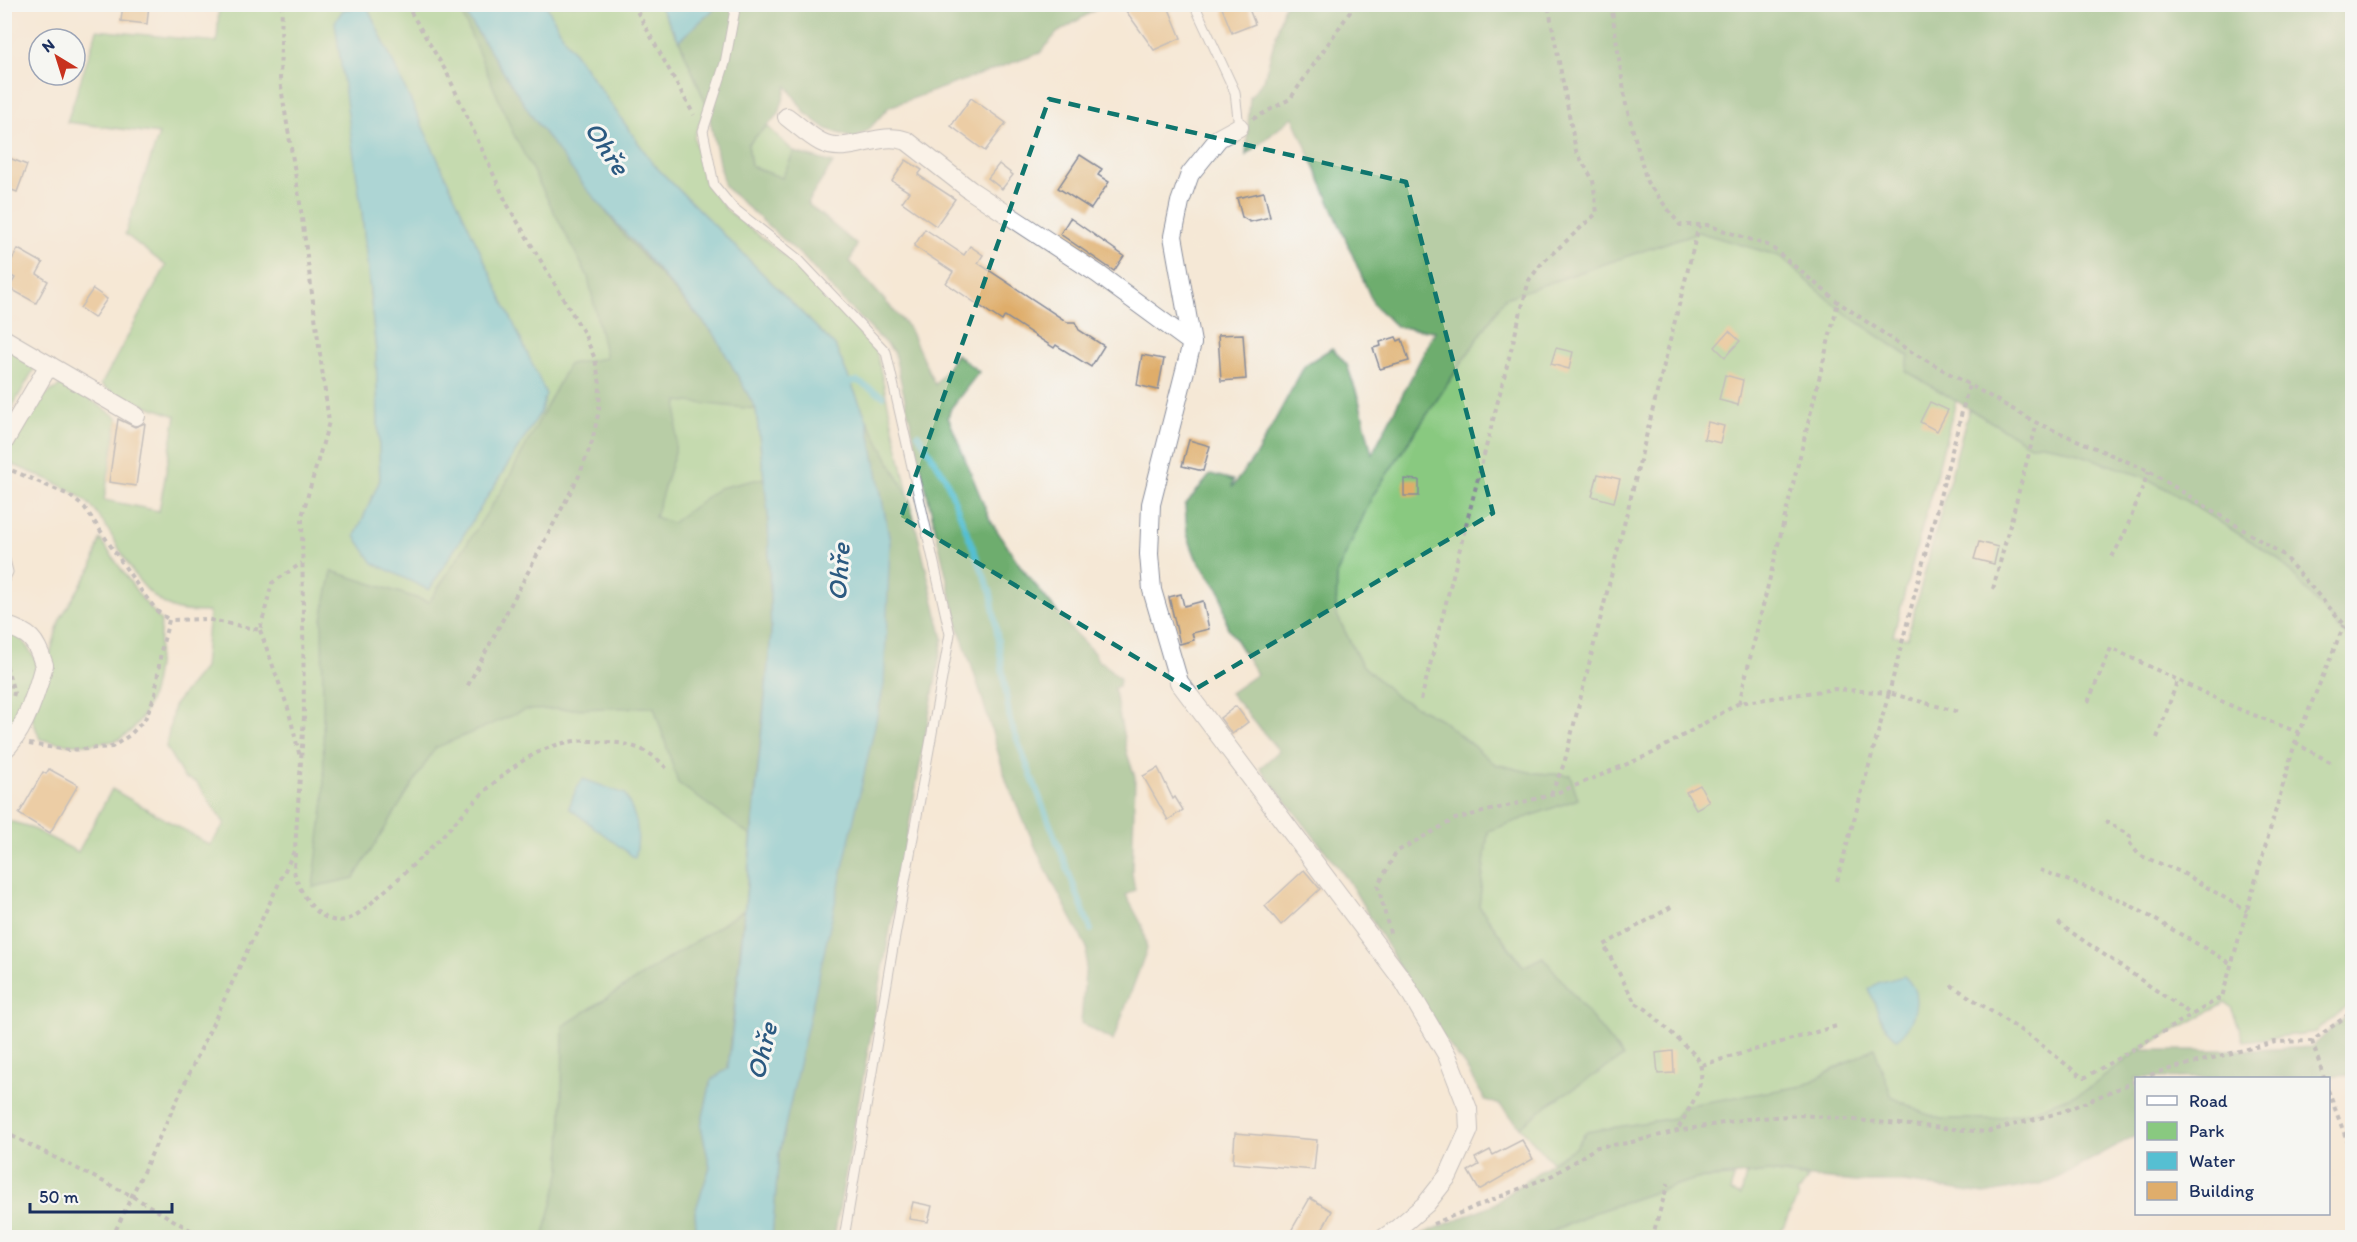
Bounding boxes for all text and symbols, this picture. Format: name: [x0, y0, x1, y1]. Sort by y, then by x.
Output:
north arrow: [27, 27, 87, 87]
text: N: [38, 35, 58, 56]
water label: Ohře: [578, 115, 638, 182]
water label: Ohře: [820, 541, 857, 602]
water label: Ohře: [739, 1018, 785, 1083]
legend: [2135, 1077, 2330, 1215]
text: Road: [2189, 1090, 2228, 1112]
text: Park: [2189, 1120, 2224, 1142]
text: Water: [2189, 1150, 2235, 1172]
scale bar: [30, 1176, 172, 1214]
text: Building: [2189, 1180, 2255, 1202]
text: 50 m: [39, 1186, 79, 1208]

